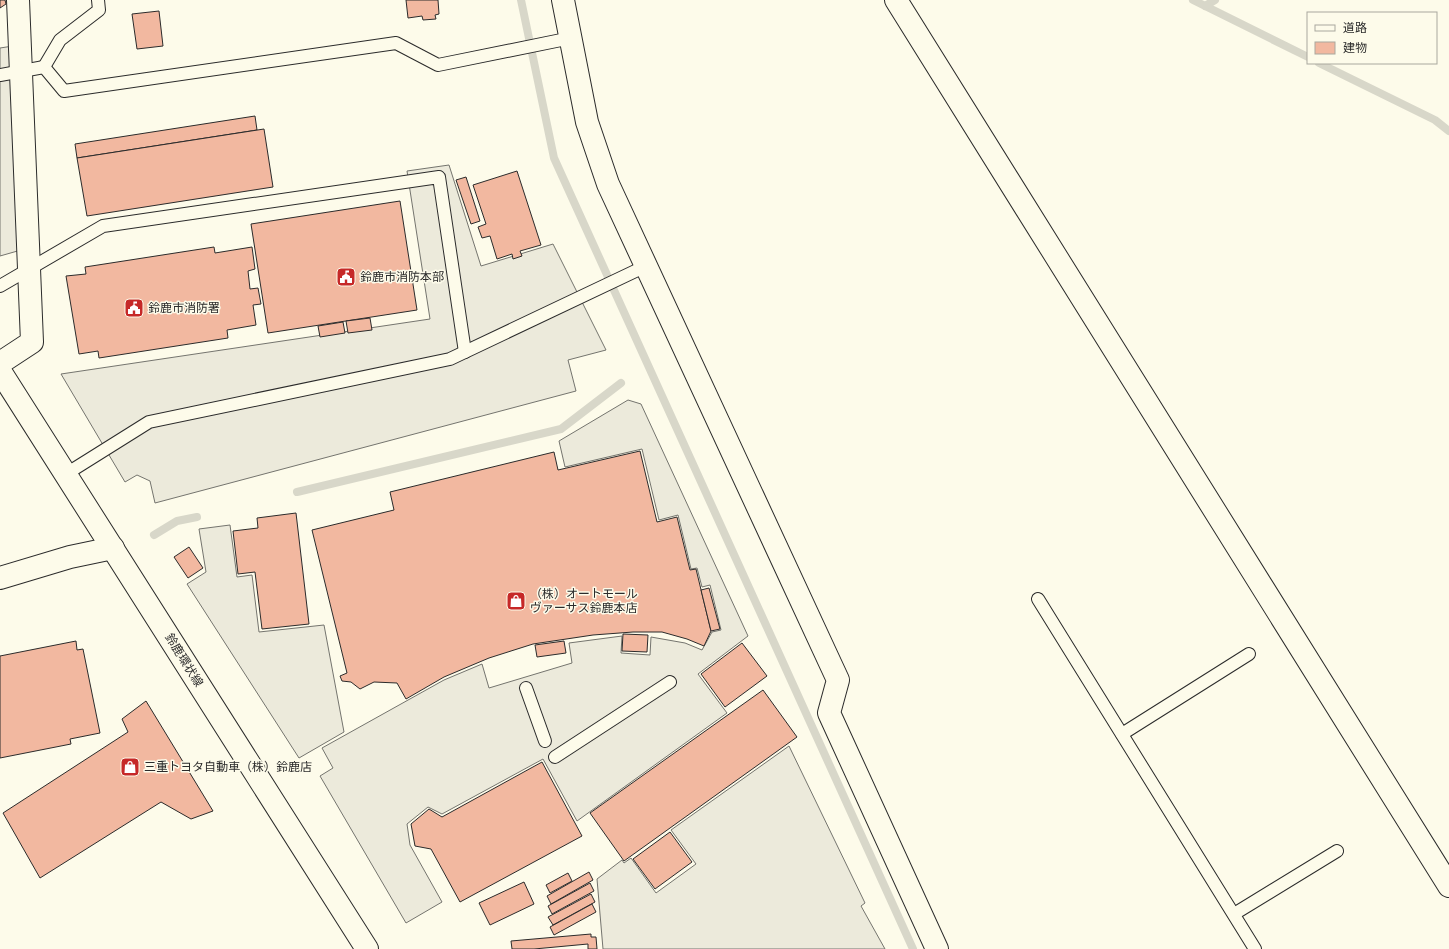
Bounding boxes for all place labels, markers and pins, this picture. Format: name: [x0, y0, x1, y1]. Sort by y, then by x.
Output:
public building icon: 鈴鹿市消防本部: [335, 266, 357, 288]
place label: 鈴鹿市消防本部: [360, 270, 444, 284]
public building icon: 鈴鹿市消防署: [123, 297, 145, 319]
place label: 鈴鹿市消防署: [148, 301, 220, 315]
place label: （株）オートモール ヴァーサス鈴鹿本店: [530, 587, 638, 615]
shop icon: （株）オートモール ヴァーサス鈴鹿本店: [505, 590, 527, 612]
shop icon: 三重トヨタ自動車（株）鈴鹿店: [119, 756, 141, 778]
place label: 三重トヨタ自動車（株）鈴鹿店: [144, 760, 312, 774]

